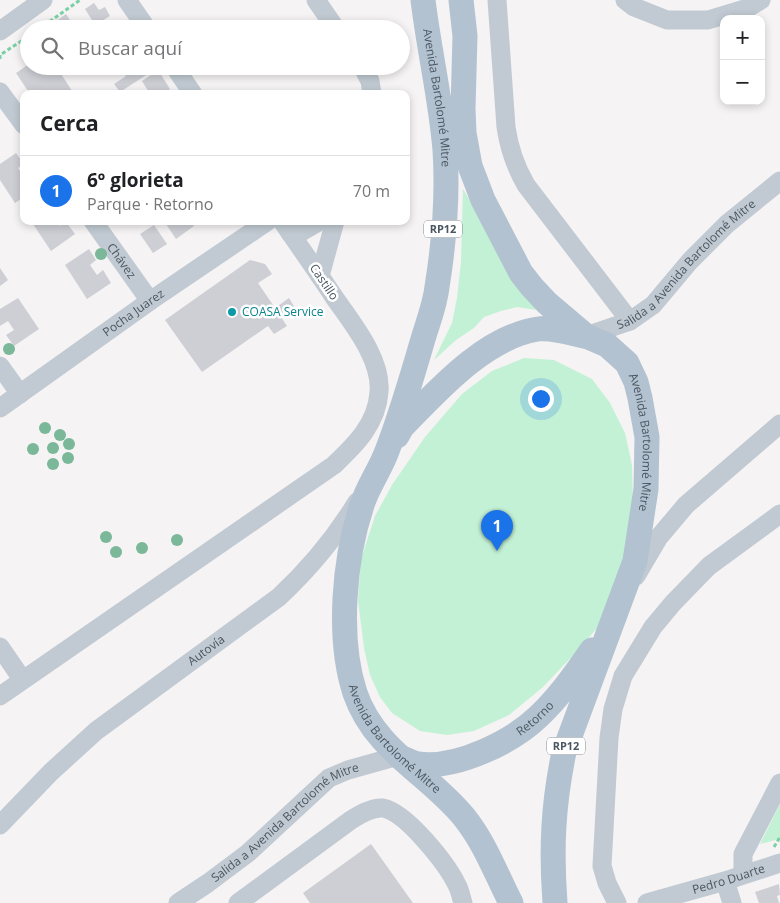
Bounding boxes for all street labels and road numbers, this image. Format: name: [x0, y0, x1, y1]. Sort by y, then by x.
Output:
street label: Avenida Bartolomé Mitre: [419, 27, 455, 168]
street label: Salida a Avenida Bartolomé Mitre: [614, 195, 759, 333]
road number: RP12: [424, 220, 462, 238]
street label: Chávez: [103, 239, 141, 282]
street label: Castillo: [306, 260, 343, 303]
street label: Pocha Juarez: [99, 285, 168, 340]
street label: Avenida Bartolomé Mitre: [625, 370, 656, 513]
street label: Autovía: [184, 631, 228, 669]
street label: Avenida Bartolomé Mitre: [345, 682, 445, 797]
street label: Retorno: [512, 697, 557, 740]
road number: RP12: [547, 738, 585, 754]
street label: Salida a Avenida Bartolomé Mitre: [207, 758, 361, 886]
street label: Pedro Duarte: [690, 859, 767, 898]

